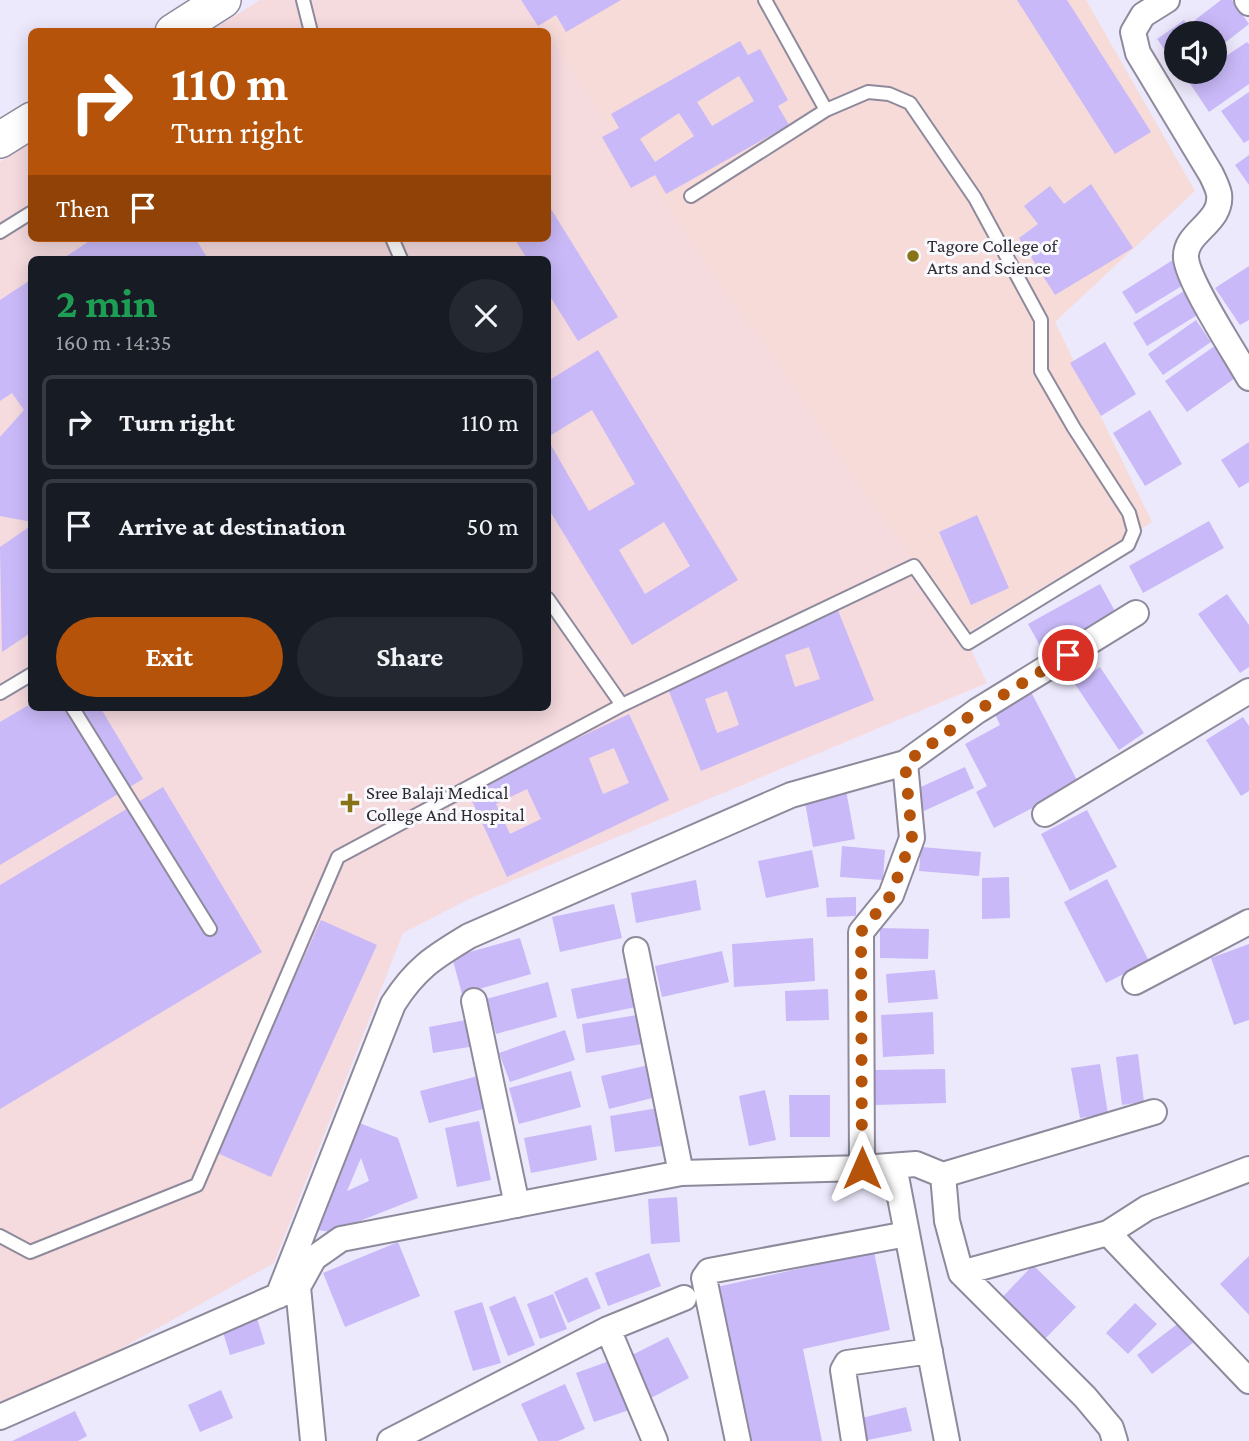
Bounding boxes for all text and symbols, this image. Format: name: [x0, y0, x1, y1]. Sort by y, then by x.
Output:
map controls: [1164, 21, 1227, 84]
button: sound: [1164, 21, 1227, 84]
icon: right: [56, 56, 147, 147]
text: 110 m: [171, 56, 288, 111]
text: Turn right: [171, 114, 303, 150]
icon: arrive: [124, 189, 162, 227]
text: Then: [56, 194, 110, 223]
place label: Tagore College of Arts and Science: [927, 235, 1059, 278]
marker: Tagore College of Arts and Science: [905, 248, 921, 264]
text: 2 min: [56, 279, 157, 326]
button: close: [449, 279, 523, 353]
text: 160 m · 14:35: [56, 329, 172, 355]
icon: right: [60, 403, 98, 441]
text: Turn right: [119, 408, 235, 437]
text: 110 m: [461, 408, 519, 437]
icon: arrive: [60, 507, 98, 545]
text: Arrive at destination: [119, 512, 346, 541]
text: 50 m: [466, 512, 519, 541]
button: Exit: [56, 617, 283, 697]
button: Share: [297, 617, 523, 697]
pin: [1038, 625, 1098, 685]
icon: arrive: [1049, 636, 1087, 674]
place label: Sree Balaji Medical College And Hospital: [366, 782, 525, 825]
marker: Sree Balaji Medical College And Hospital: [340, 793, 360, 813]
position arrow: [825, 1131, 899, 1205]

